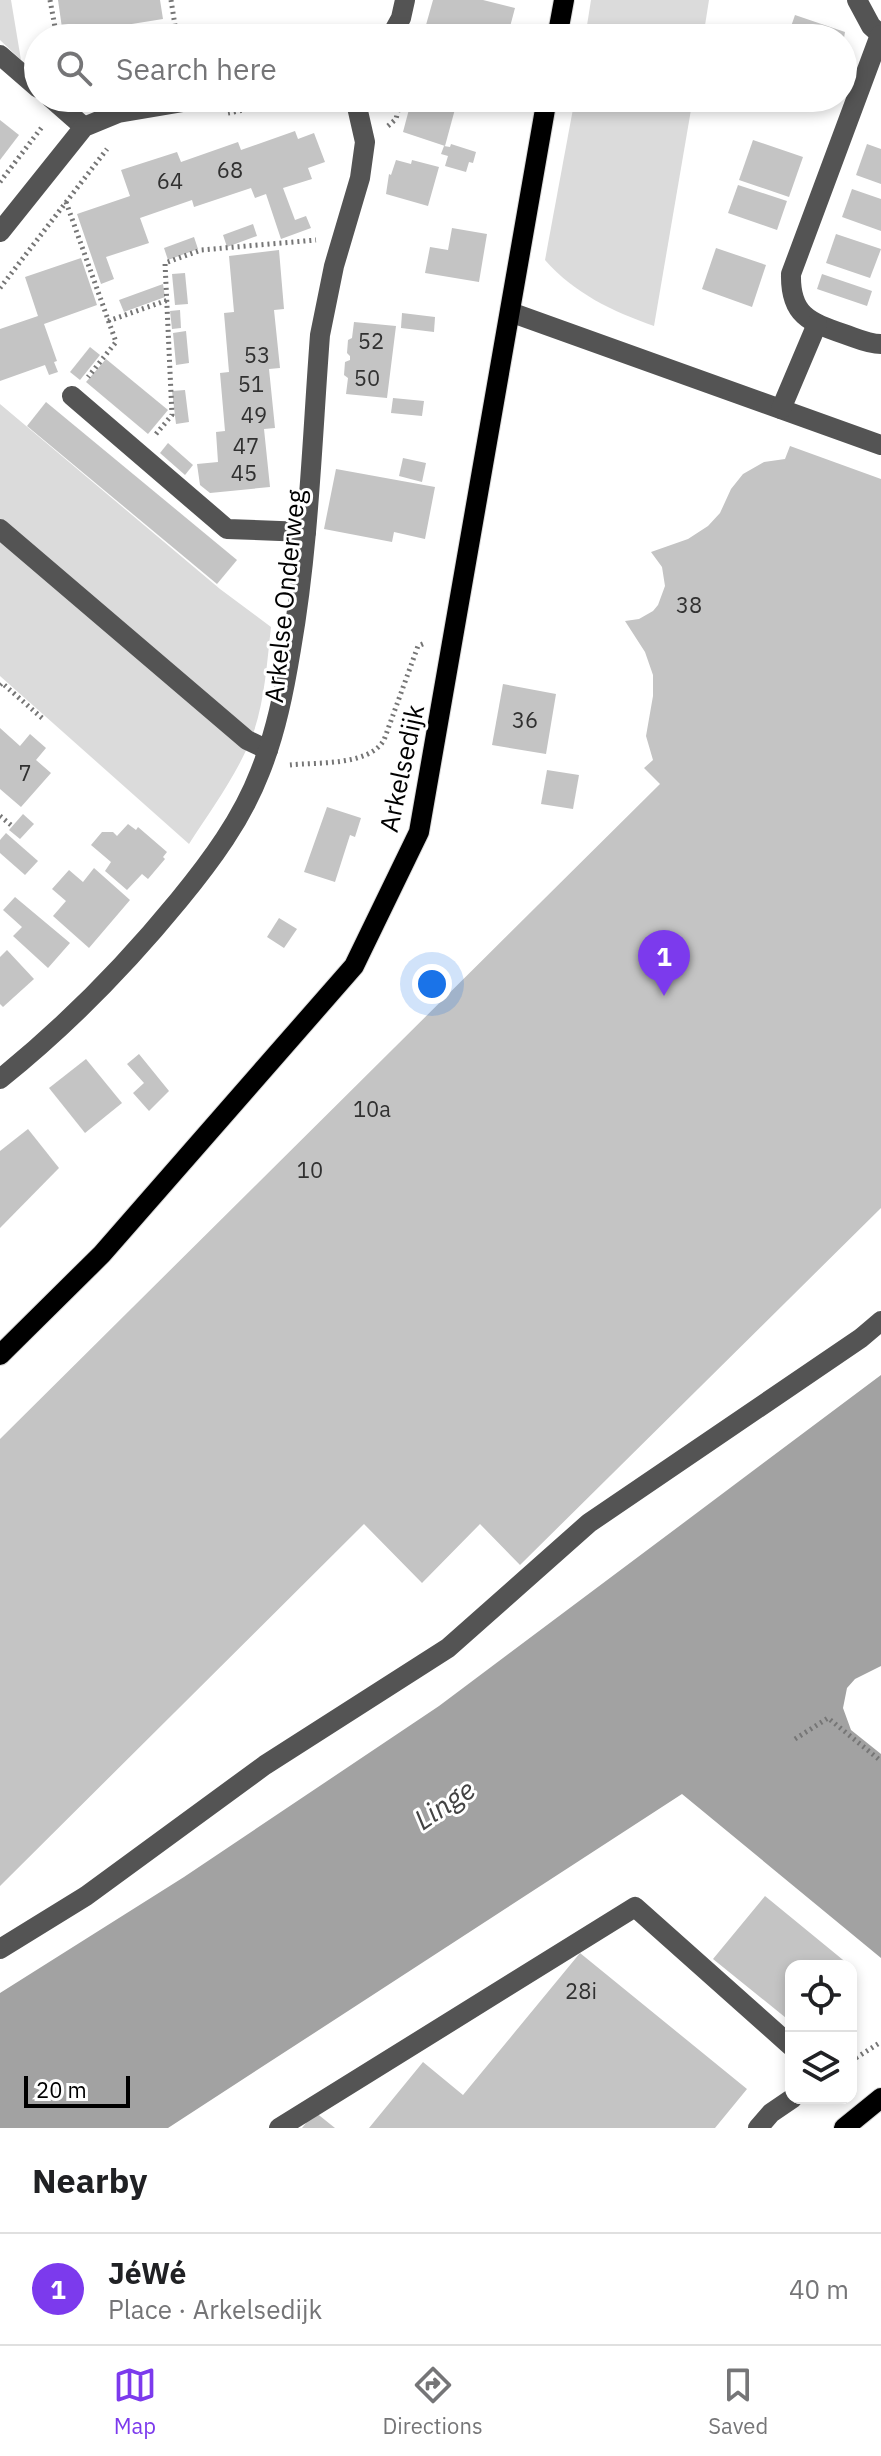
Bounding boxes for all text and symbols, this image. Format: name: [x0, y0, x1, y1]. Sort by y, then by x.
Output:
search box: [24, 24, 857, 112]
icon: search: [52, 46, 96, 90]
text: Search here: [116, 49, 277, 88]
house number: 68: [217, 155, 243, 184]
house number: 64: [157, 166, 183, 195]
house number: 52: [358, 326, 384, 355]
house number: 53: [244, 340, 270, 369]
house number: 50: [354, 363, 380, 392]
house number: 51: [238, 369, 264, 398]
house number: 49: [241, 400, 267, 429]
house number: 47: [233, 431, 259, 460]
house number: 45: [231, 458, 257, 487]
street label: Arkelse Onderweg: [256, 488, 312, 704]
house number: 38: [676, 590, 702, 619]
street label: Arkelsedijk: [371, 701, 431, 835]
house number: 36: [512, 705, 538, 734]
house number: 7: [18, 758, 32, 787]
pin: 1: [638, 930, 690, 996]
your location: [412, 964, 452, 1004]
house number: 10a: [353, 1094, 391, 1123]
house number: 10: [297, 1155, 323, 1184]
water label: Linge: [407, 1770, 481, 1838]
map controls: [785, 1960, 857, 2104]
button: locate: [785, 1960, 857, 2032]
house number: 28i: [565, 1976, 597, 2005]
button: layers: [785, 2032, 857, 2104]
scale bar: [24, 2072, 130, 2108]
text: 20 m: [36, 2075, 87, 2104]
text: Nearby: [32, 2158, 147, 2202]
text: JéWé: [108, 2253, 186, 2292]
text: 1: [50, 2272, 66, 2306]
text: 40 m: [789, 2272, 849, 2306]
text: Place · Arkelsedijk: [108, 2292, 322, 2326]
tab: Map: [113, 2363, 157, 2440]
tab: Directions: [383, 2363, 483, 2440]
tab: Saved: [708, 2363, 768, 2440]

